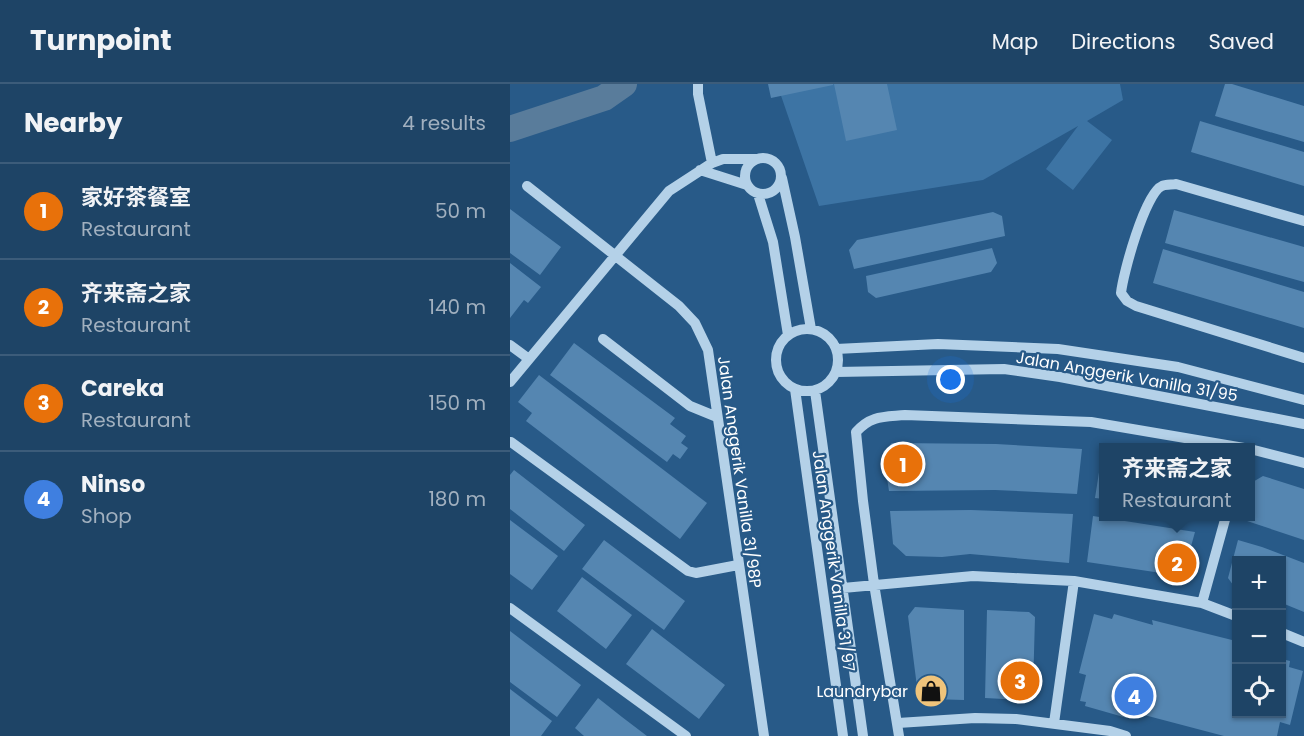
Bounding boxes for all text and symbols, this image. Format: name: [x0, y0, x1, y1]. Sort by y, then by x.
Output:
text: Turnpoint: [30, 21, 172, 60]
text: Map: [992, 27, 1038, 56]
text: Directions: [1071, 27, 1175, 56]
text: Saved: [1208, 27, 1274, 56]
text: Nearby: [24, 105, 122, 141]
text: 4 results: [402, 109, 486, 137]
text: 家好茶餐室: [81, 182, 191, 213]
text: 1: [40, 197, 47, 225]
text: 50 m: [435, 197, 486, 225]
text: Restaurant: [81, 215, 191, 243]
text: 齐来斋之家: [81, 278, 191, 309]
text: 2: [38, 293, 49, 321]
text: 140 m: [429, 293, 486, 321]
text: Restaurant: [81, 311, 191, 339]
street label: Jalan Anggerik Vanilla 31/95: [1014, 346, 1240, 407]
street label: Jalan Anggerik Vanilla 31/98P: [712, 355, 767, 589]
your location: [936, 365, 965, 394]
text: Careka: [81, 373, 164, 404]
text: 3: [37, 389, 50, 417]
text: 150 m: [429, 389, 486, 417]
text: Restaurant: [81, 406, 191, 434]
pin: 1: [884, 442, 922, 487]
popup: [1099, 443, 1255, 521]
street label: Jalan Anggerik Vanilla 31/97: [807, 449, 860, 673]
text: 齐来斋之家: [1122, 453, 1232, 484]
text: Ninso: [81, 469, 145, 500]
text: 4: [37, 485, 50, 513]
text: 180 m: [428, 485, 486, 513]
text: Restaurant: [1122, 486, 1232, 514]
text: Shop: [81, 502, 132, 530]
pin: 2: [1158, 540, 1196, 586]
map controls: [1232, 556, 1286, 718]
button: +: [1232, 556, 1286, 610]
button: −: [1232, 610, 1286, 664]
pin: 3: [1000, 658, 1040, 704]
button: locate: [1232, 664, 1286, 718]
shop icon: Laundrybar: [913, 673, 949, 709]
pin: 4: [1114, 674, 1154, 718]
place label: Laundrybar: [816, 680, 908, 703]

